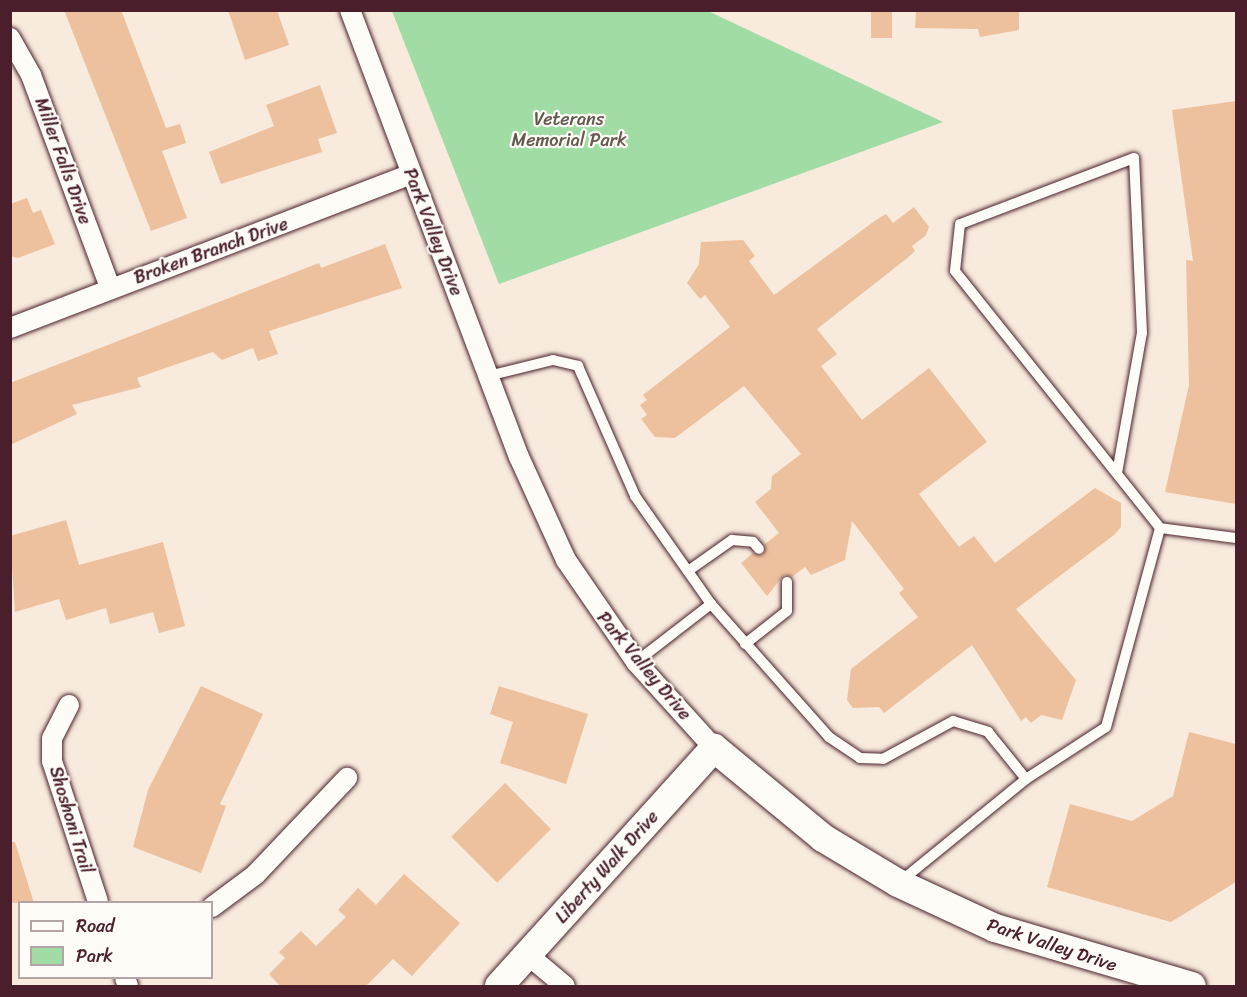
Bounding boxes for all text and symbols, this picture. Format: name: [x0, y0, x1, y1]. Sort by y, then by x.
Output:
street label: Miller Falls Drive: [30, 95, 96, 227]
park label: Veterans Memorial Park: [511, 109, 627, 152]
street label: Park Valley Drive: [399, 165, 467, 299]
street label: Broken Branch Drive: [131, 213, 291, 289]
street label: Park Valley Drive: [593, 608, 695, 724]
street label: Shoshoni Trail: [44, 764, 98, 876]
street label: Liberty Walk Drive: [551, 806, 663, 928]
legend: [18, 901, 213, 979]
text: Road: [76, 910, 115, 942]
street label: Park Valley Drive: [985, 914, 1119, 976]
text: Park: [76, 940, 113, 972]

